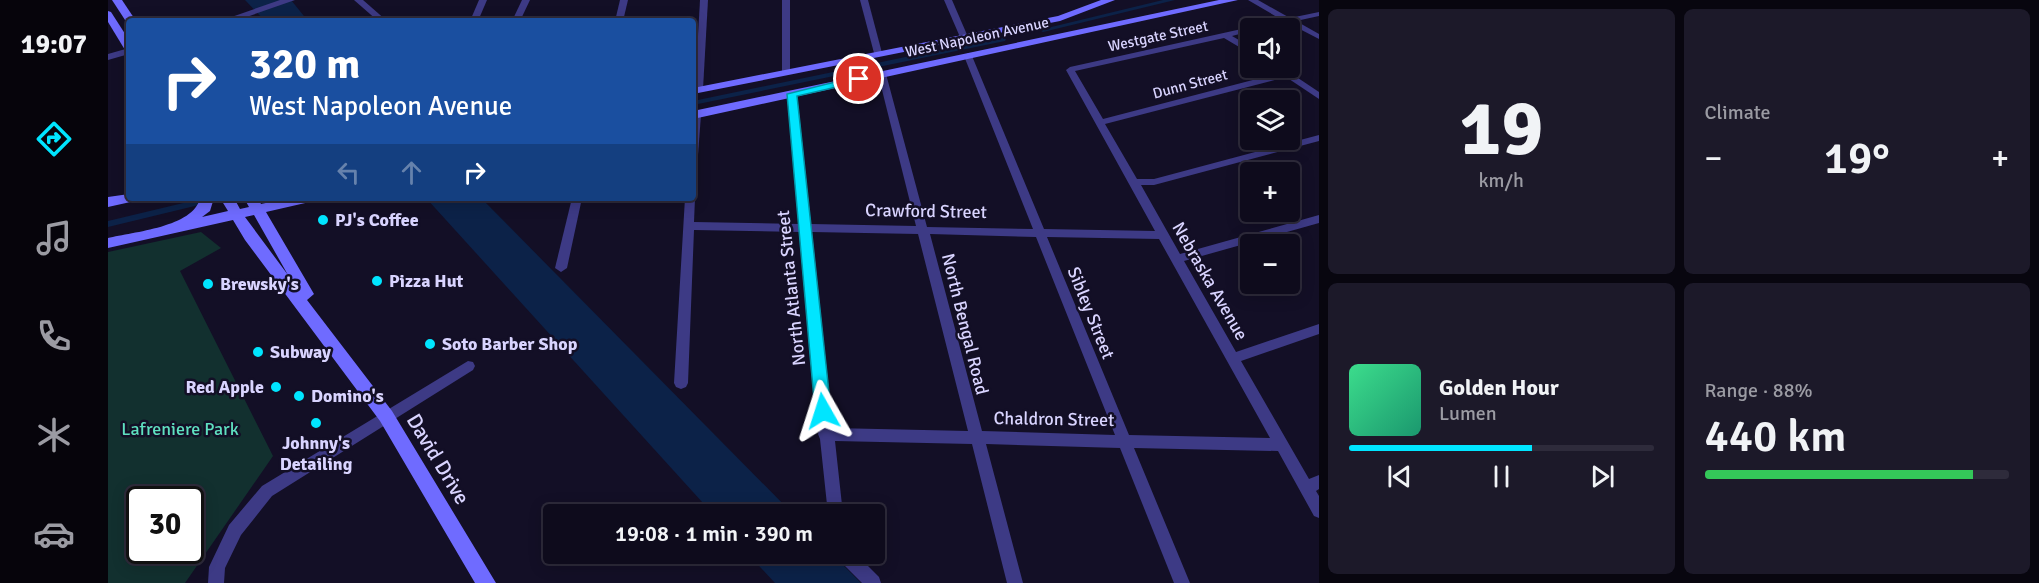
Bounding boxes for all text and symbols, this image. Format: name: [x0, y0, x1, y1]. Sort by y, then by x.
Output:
street label: West Napoleon Avenue: [904, 13, 1050, 61]
street label: Westgate Street: [1106, 17, 1210, 55]
map controls: [1240, 18, 1300, 294]
button: sound: [1240, 18, 1300, 78]
text: 19:07: [21, 28, 87, 61]
text: 320 m: [249, 39, 360, 90]
icon: right: [150, 42, 228, 120]
pin: [833, 53, 884, 104]
icon: arrive: [842, 62, 875, 95]
street label: Dunn Street: [1151, 65, 1229, 103]
text: 19: [1459, 81, 1543, 177]
text: West Napoleon Avenue: [249, 90, 512, 123]
button: layers: [1240, 90, 1300, 150]
text: Climate: [1705, 100, 1770, 125]
icon: directions: [33, 118, 75, 160]
text: 19°: [1824, 131, 1890, 186]
text: −: [1705, 138, 1722, 179]
text: +: [1991, 138, 2009, 179]
icon: left: [332, 156, 365, 189]
icon: ahead: [395, 156, 428, 189]
icon: right: [458, 156, 491, 189]
button: +: [1240, 162, 1300, 222]
text: km/h: [1479, 168, 1524, 193]
street label: Crawford Street: [865, 199, 987, 223]
place label: PJ's Coffee: [335, 209, 419, 231]
street label: North Atlanta Street: [772, 209, 810, 367]
marker: PJ's Coffee: [316, 213, 330, 227]
icon: music: [33, 217, 75, 259]
street label: Nebraska Avenue: [1167, 218, 1253, 344]
button: −: [1240, 234, 1300, 294]
street label: North Bengal Road: [937, 251, 993, 397]
street label: Sibley Street: [1063, 264, 1119, 362]
place label: Pizza Hut: [389, 270, 464, 292]
place label: Brewsky's: [220, 273, 299, 295]
marker: Pizza Hut: [370, 274, 384, 288]
marker: Brewsky's: [201, 277, 215, 291]
icon: phone: [33, 315, 75, 357]
place label: Soto Barber Shop: [442, 333, 578, 355]
marker: Soto Barber Shop: [423, 337, 437, 351]
place label: Subway: [270, 341, 331, 363]
marker: Subway: [251, 345, 265, 359]
text: Golden Hour: [1439, 374, 1559, 401]
place label: Red Apple: [185, 376, 264, 398]
text: Range · 88%: [1705, 378, 1813, 403]
position arrow: [791, 379, 855, 443]
marker: Red Apple: [269, 380, 283, 394]
place label: Domino's: [311, 385, 384, 407]
marker: Domino's: [292, 389, 306, 403]
text: Lumen: [1439, 401, 1497, 426]
street label: Chaldron Street: [993, 407, 1115, 431]
street label: David Drive: [401, 409, 475, 509]
text: 440 km: [1705, 409, 1847, 464]
icon: climate: [33, 414, 75, 456]
marker: Johnny's Detailing: [309, 416, 323, 430]
park label: Lafreniere Park: [121, 418, 239, 440]
place label: Johnny's Detailing: [280, 432, 353, 475]
icon: previous: [1383, 460, 1416, 493]
icon: pause: [1485, 460, 1518, 493]
icon: next: [1586, 460, 1619, 493]
speed limit sign: 30: [126, 486, 204, 564]
icon: car: [33, 513, 75, 555]
text: 19:08 · 1 min · 390 m: [615, 520, 813, 547]

